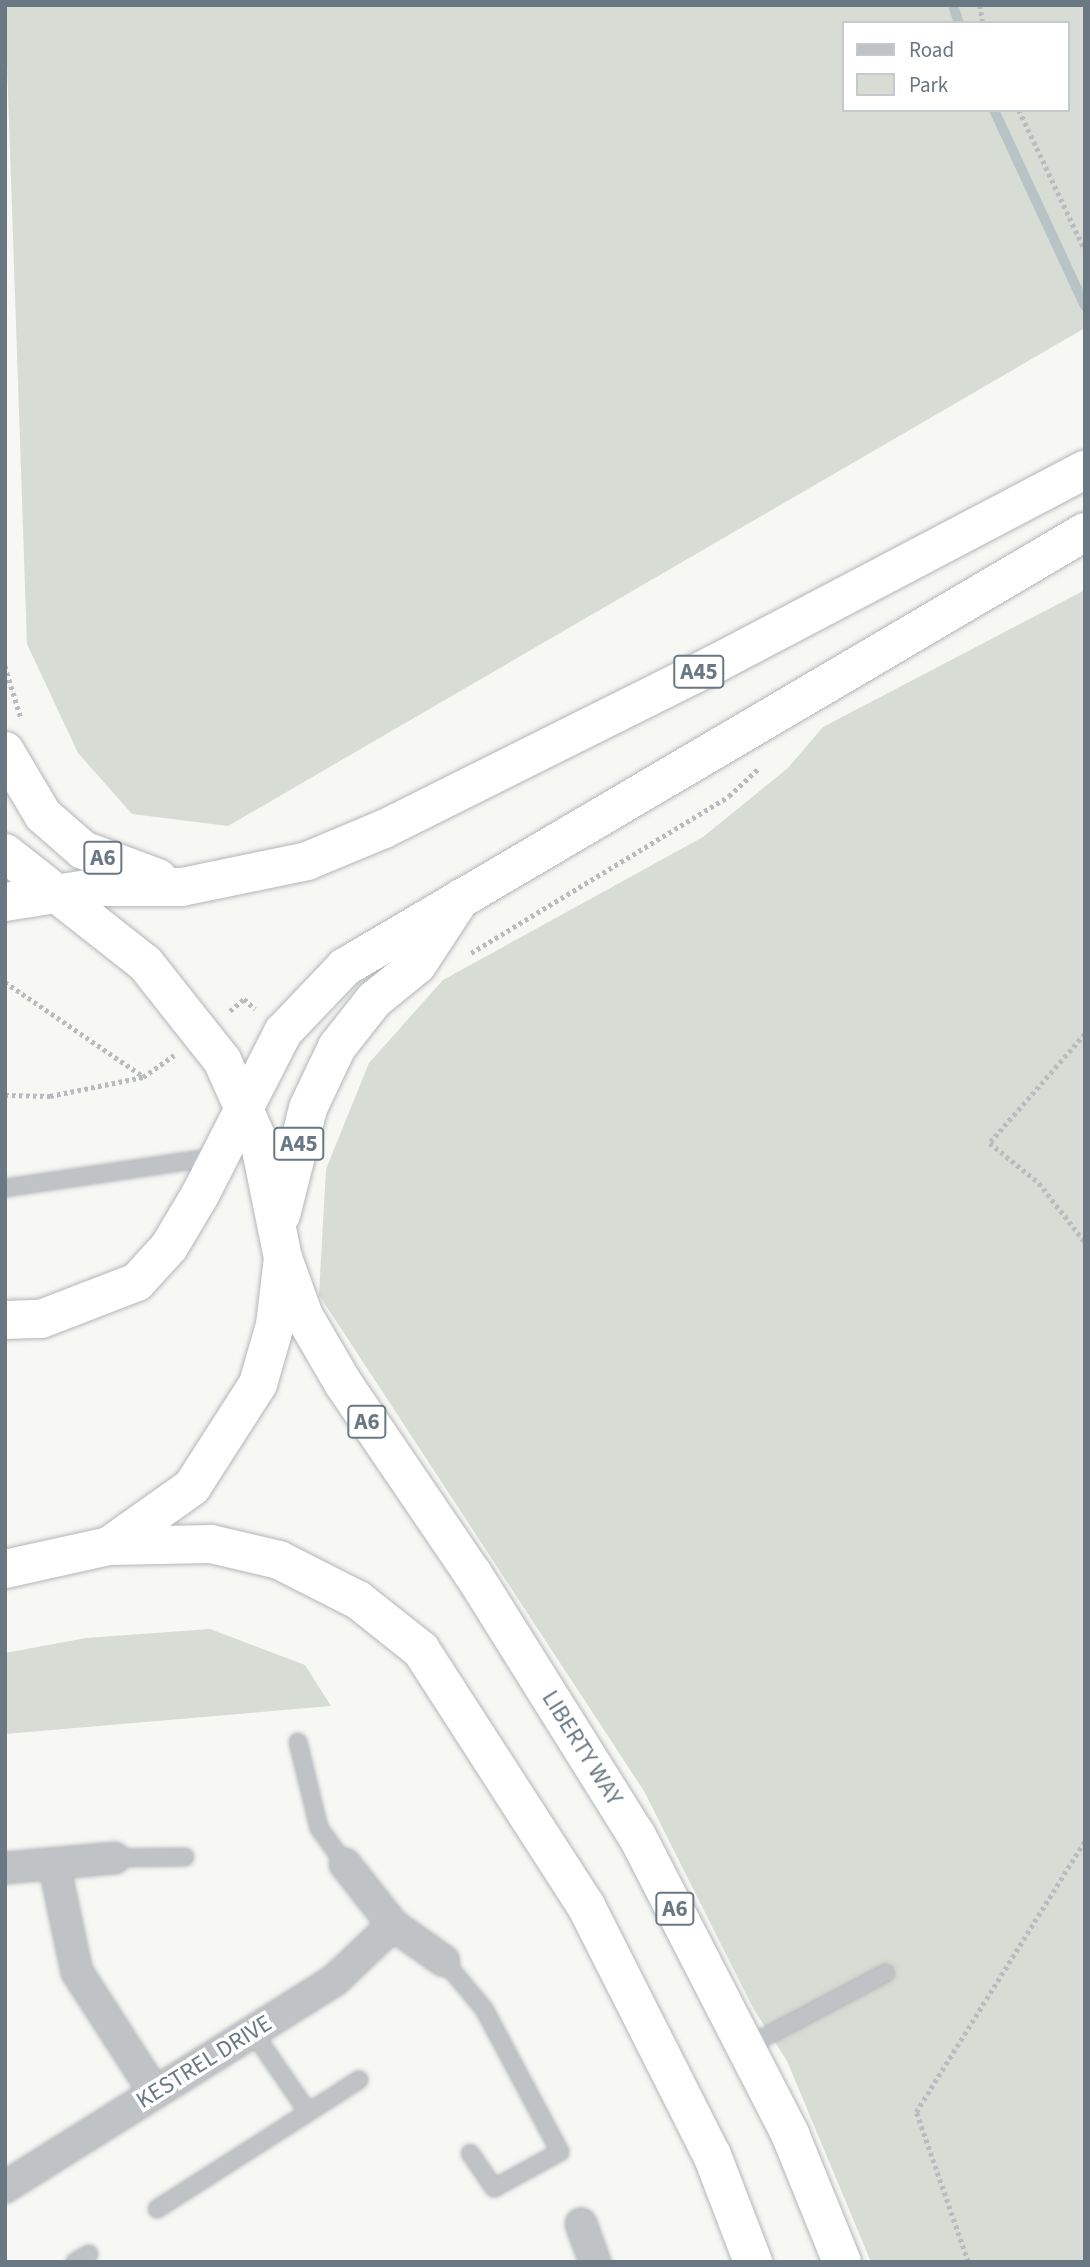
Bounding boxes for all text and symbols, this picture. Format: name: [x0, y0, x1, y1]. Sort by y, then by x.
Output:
legend: [842, 21, 1069, 112]
text: Road: [909, 35, 954, 65]
text: Park: [909, 70, 948, 100]
road number: A45: [673, 652, 725, 692]
road number: A6: [82, 838, 124, 878]
road number: A45: [273, 1124, 325, 1163]
road number: A6: [346, 1402, 388, 1442]
street label: LIBERTY WAY: [535, 1685, 629, 1811]
road number: A6: [654, 1890, 696, 1928]
street label: KESTREL DRIVE: [131, 2009, 277, 2115]

